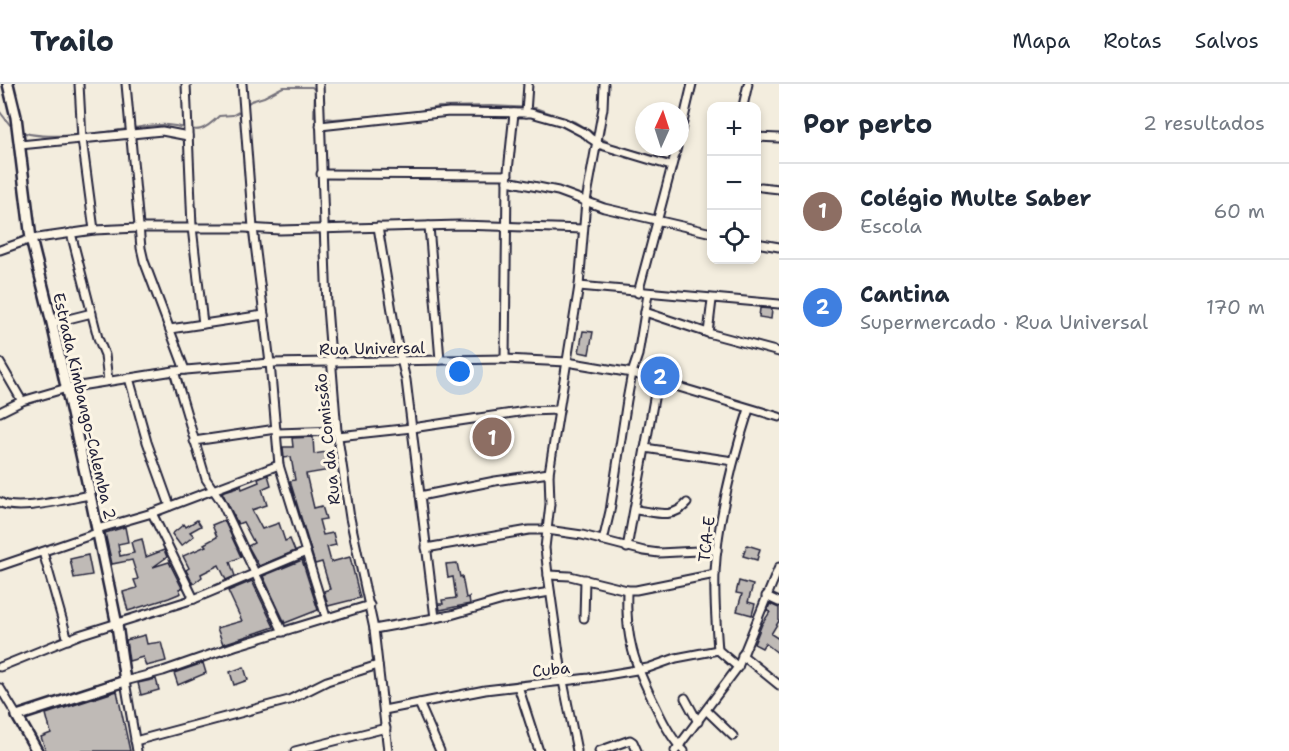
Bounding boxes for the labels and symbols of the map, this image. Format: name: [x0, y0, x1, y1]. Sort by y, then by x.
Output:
north arrow: [635, 102, 689, 156]
street label: Estrada Kimbango-Calemba 2: [48, 291, 121, 522]
street label: Rua Universal: [319, 337, 425, 360]
pin: 2: [640, 354, 680, 398]
your location: [445, 357, 474, 386]
street label: Rua da Comissão: [310, 372, 345, 506]
pin: 1: [472, 414, 512, 460]
street label: TCA-E: [693, 515, 720, 563]
street label: Cuba: [531, 657, 571, 682]

